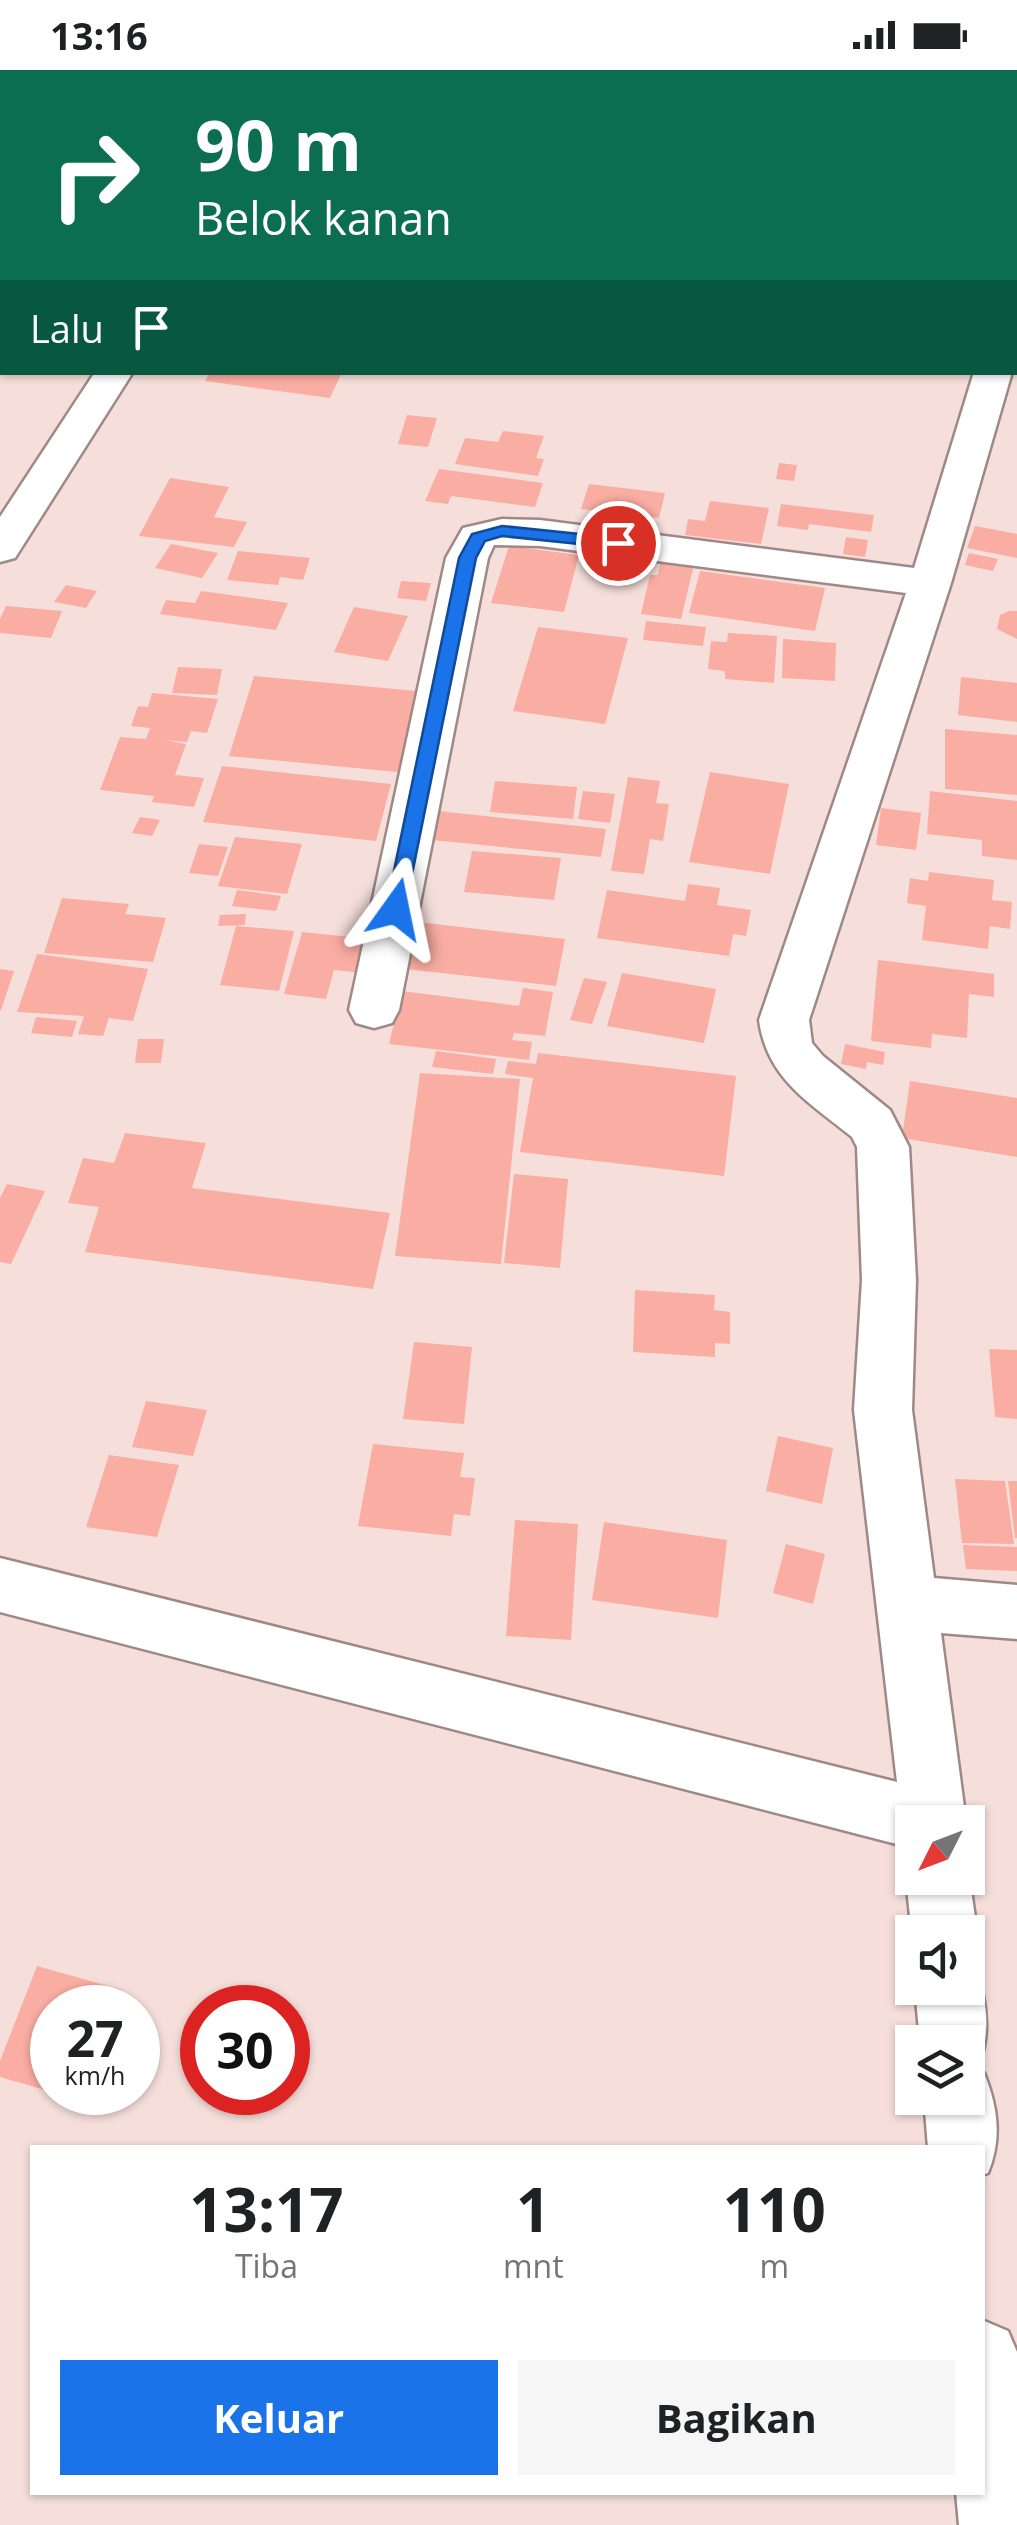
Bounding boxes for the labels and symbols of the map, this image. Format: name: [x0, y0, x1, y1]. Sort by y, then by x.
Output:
pin: [576, 501, 661, 586]
position arrow: [344, 857, 448, 961]
north arrow: [895, 1805, 985, 1895]
speed limit sign: 30: [180, 1985, 310, 2115]

